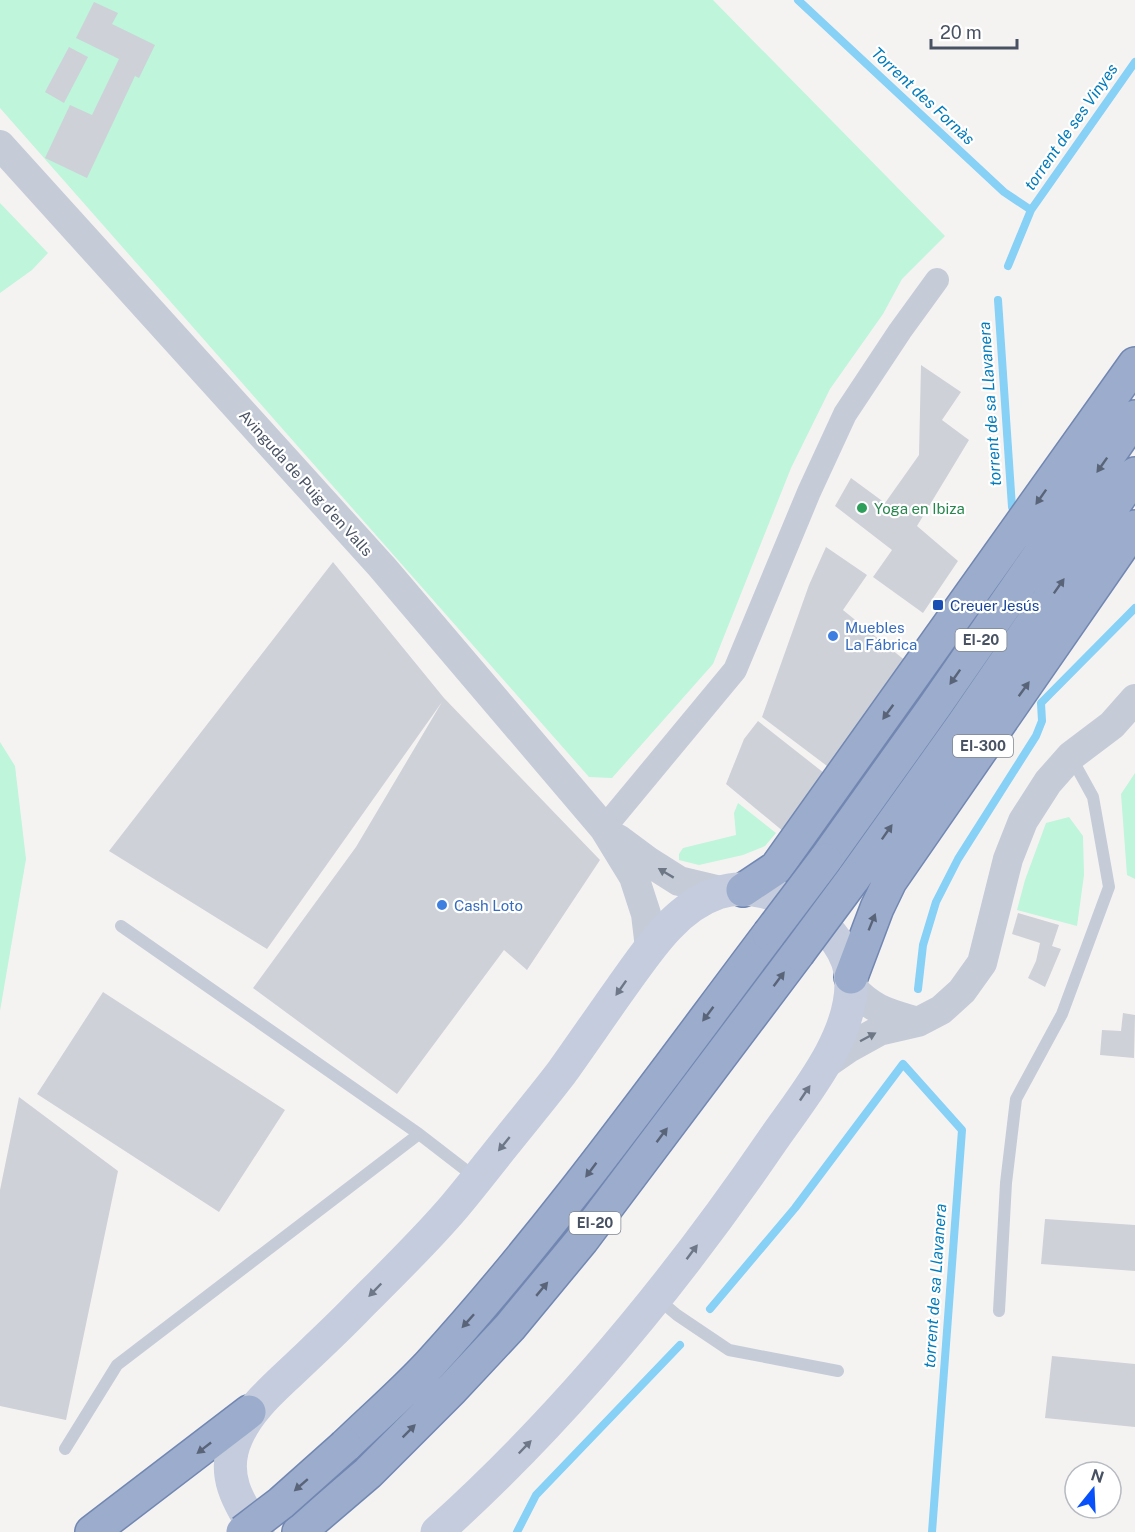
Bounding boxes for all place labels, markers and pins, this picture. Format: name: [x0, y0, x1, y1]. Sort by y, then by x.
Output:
place label: Yoga en Ibiza: [874, 500, 965, 517]
marker: Yoga en Ibiza: [855, 501, 869, 515]
place label: Creuer Jesús: [950, 597, 1039, 614]
marker: Creuer Jesús: [931, 598, 945, 612]
place label: Muebles La Fábrica: [845, 619, 917, 653]
marker: Muebles La Fábrica: [826, 629, 840, 643]
place label: Cash Loto: [454, 897, 523, 914]
marker: Cash Loto: [435, 898, 449, 912]

